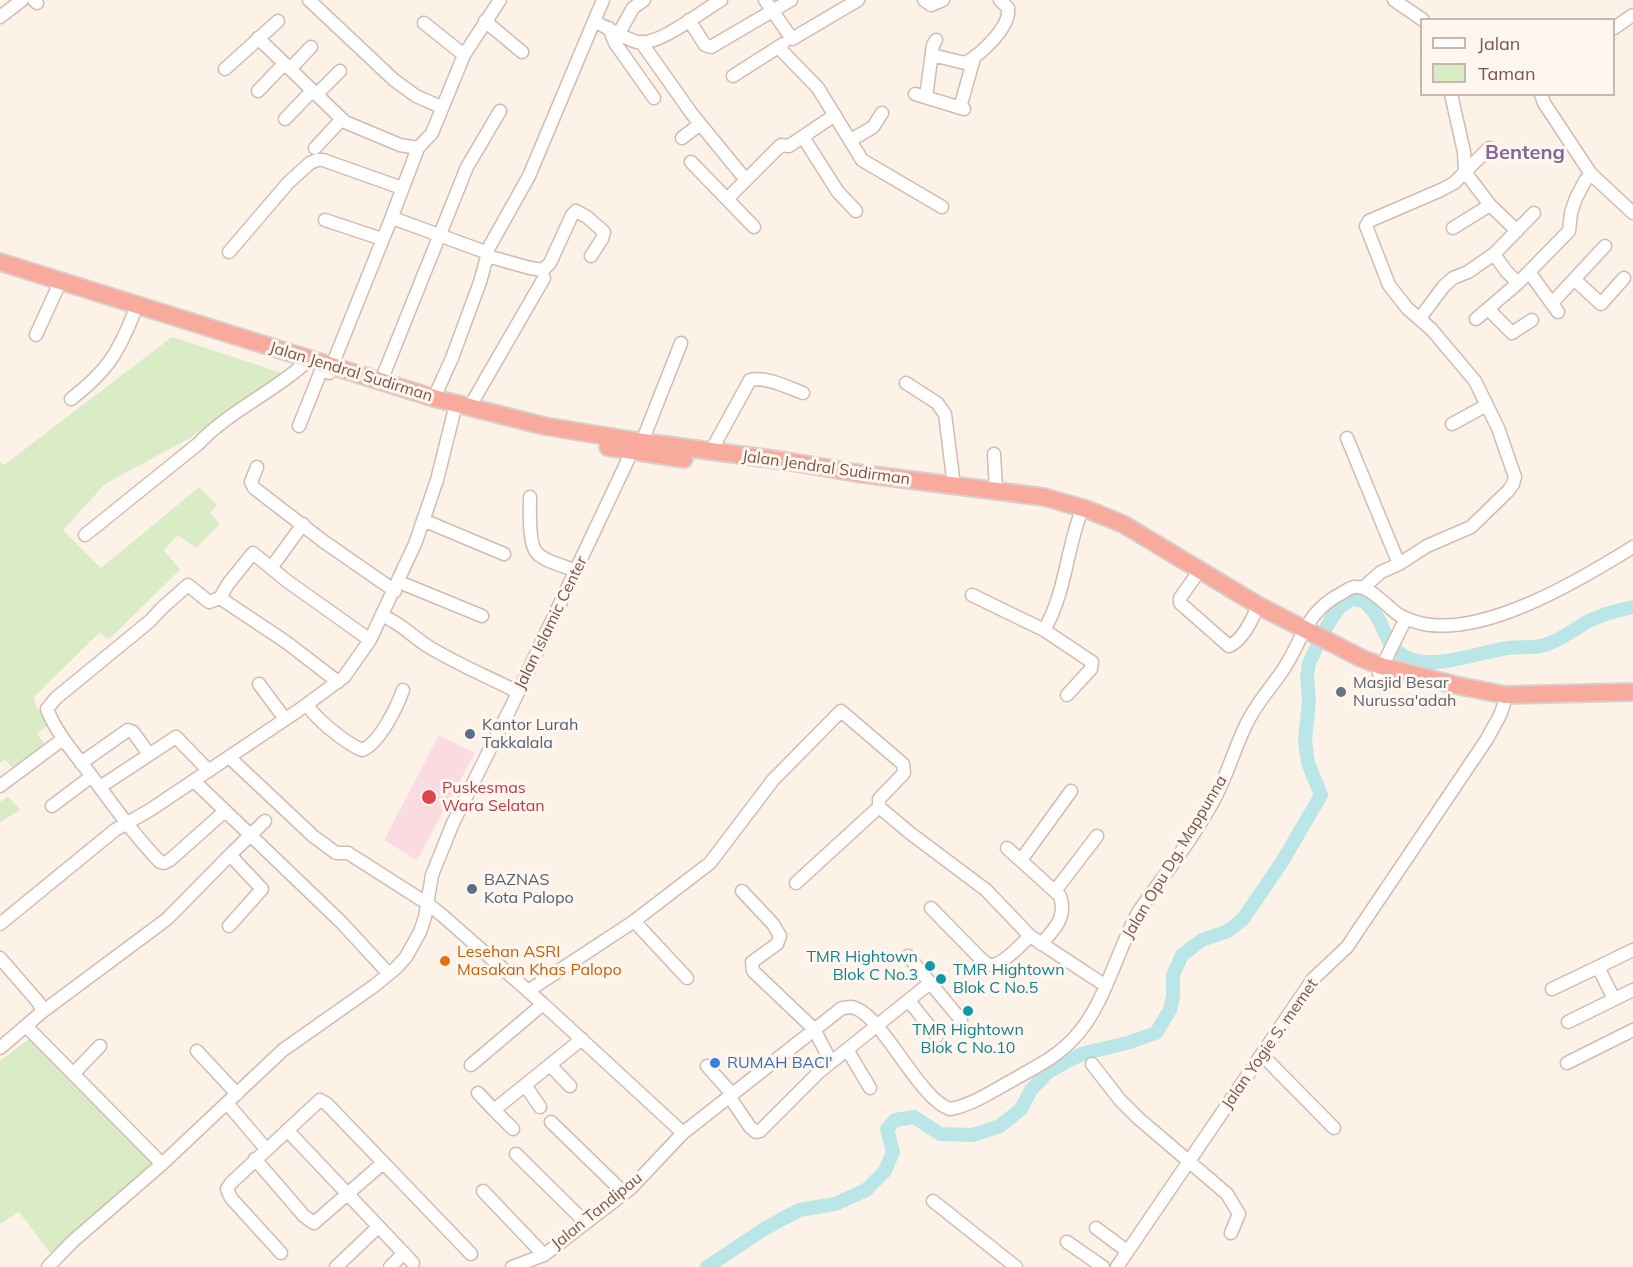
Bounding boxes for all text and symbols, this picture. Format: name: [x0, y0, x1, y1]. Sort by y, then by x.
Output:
legend: [1420, 18, 1615, 96]
text: Jalan: [1478, 32, 1520, 55]
text: Taman: [1478, 62, 1535, 85]
district label: Benteng: [1485, 141, 1565, 165]
street label: Jalan Jendral Sudirman: [267, 338, 435, 406]
street label: Jalan Jendral Sudirman: [741, 447, 911, 489]
street label: Jalan Islamic Center: [510, 553, 592, 693]
place label: Masjid Besar Nurussa'adah: [1353, 673, 1456, 711]
marker: Masjid Besar Nurussa'adah: [1334, 685, 1348, 699]
place label: Kantor Lurah Takkalala: [482, 715, 578, 753]
marker: Kantor Lurah Takkalala: [463, 727, 477, 741]
street label: Jalan Opu Dg. Mappunna: [1119, 772, 1231, 942]
place label: Puskesmas Wara Selatan: [442, 778, 545, 816]
marker: Puskesmas Wara Selatan: [420, 788, 438, 806]
place label: BAZNAS Kota Palopo: [484, 870, 574, 908]
marker: BAZNAS Kota Palopo: [465, 882, 479, 896]
place label: Lesehan ASRI Masakan Khas Palopo: [457, 942, 622, 980]
place label: TMR Hightown Blok C No.3: [806, 947, 918, 985]
marker: Lesehan ASRI Masakan Khas Palopo: [438, 954, 452, 968]
marker: TMR Hightown Blok C No.3: [923, 959, 937, 973]
place label: TMR Hightown Blok C No.5: [953, 960, 1065, 998]
marker: TMR Hightown Blok C No.5: [934, 972, 948, 986]
street label: Jalan Yogie S. memet: [1218, 975, 1322, 1113]
marker: TMR Hightown Blok C No.10: [961, 1004, 975, 1018]
place label: TMR Hightown Blok C No.10: [912, 1020, 1024, 1058]
place label: RUMAH BACI': [727, 1053, 833, 1073]
marker: RUMAH BACI': [708, 1056, 722, 1070]
street label: Jalan Tandipau: [548, 1169, 646, 1253]

